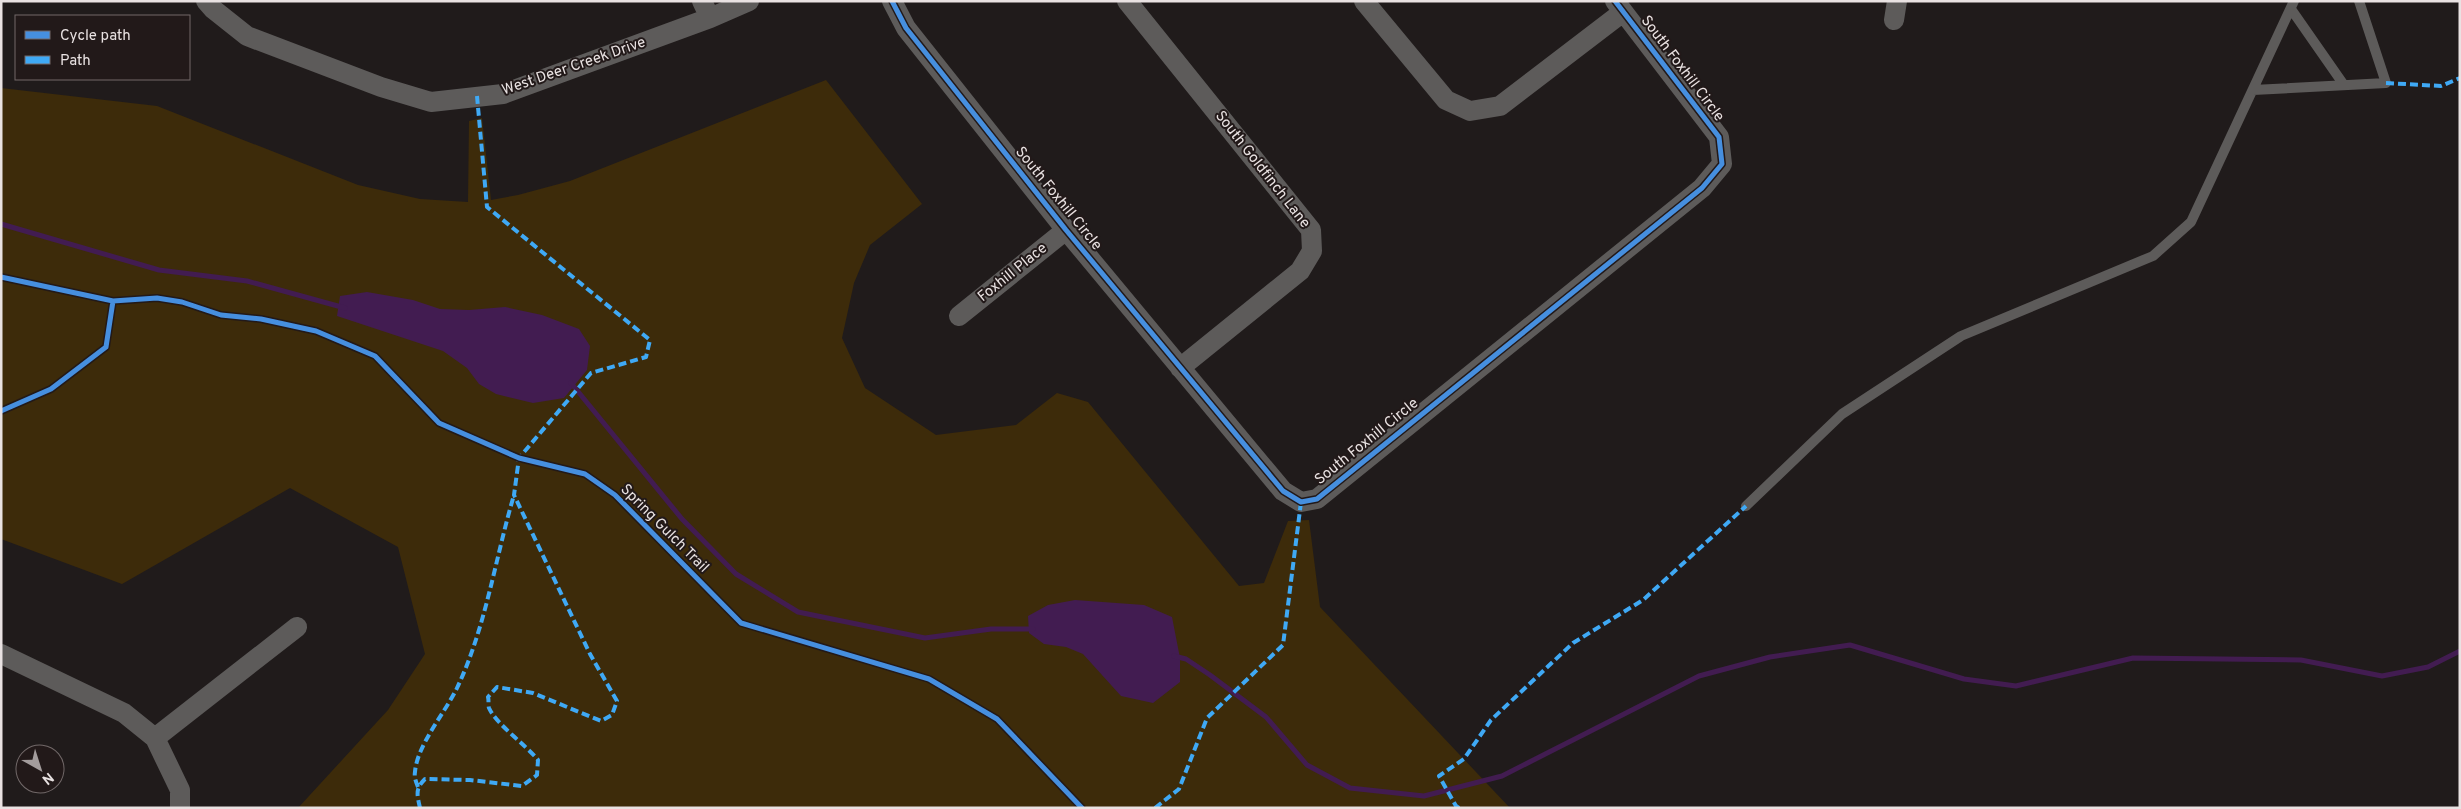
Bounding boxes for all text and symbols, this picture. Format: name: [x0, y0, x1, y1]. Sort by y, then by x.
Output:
street label: South Foxhill Circle: [1636, 12, 1728, 126]
legend: [15, 15, 190, 80]
text: Cycle path: [60, 27, 131, 46]
street label: West Deer Creek Drive: [500, 33, 648, 101]
text: Path: [60, 52, 91, 71]
street label: South Goldfinch Lane: [1210, 107, 1314, 233]
street label: South Foxhill Circle: [1010, 143, 1106, 255]
street label: Foxhill Place: [974, 239, 1052, 307]
street label: South Foxhill Circle: [1311, 394, 1423, 490]
street label: Spring Gulch Trail: [616, 481, 712, 577]
north arrow: [15, 744, 65, 794]
text: N: [38, 768, 56, 788]

